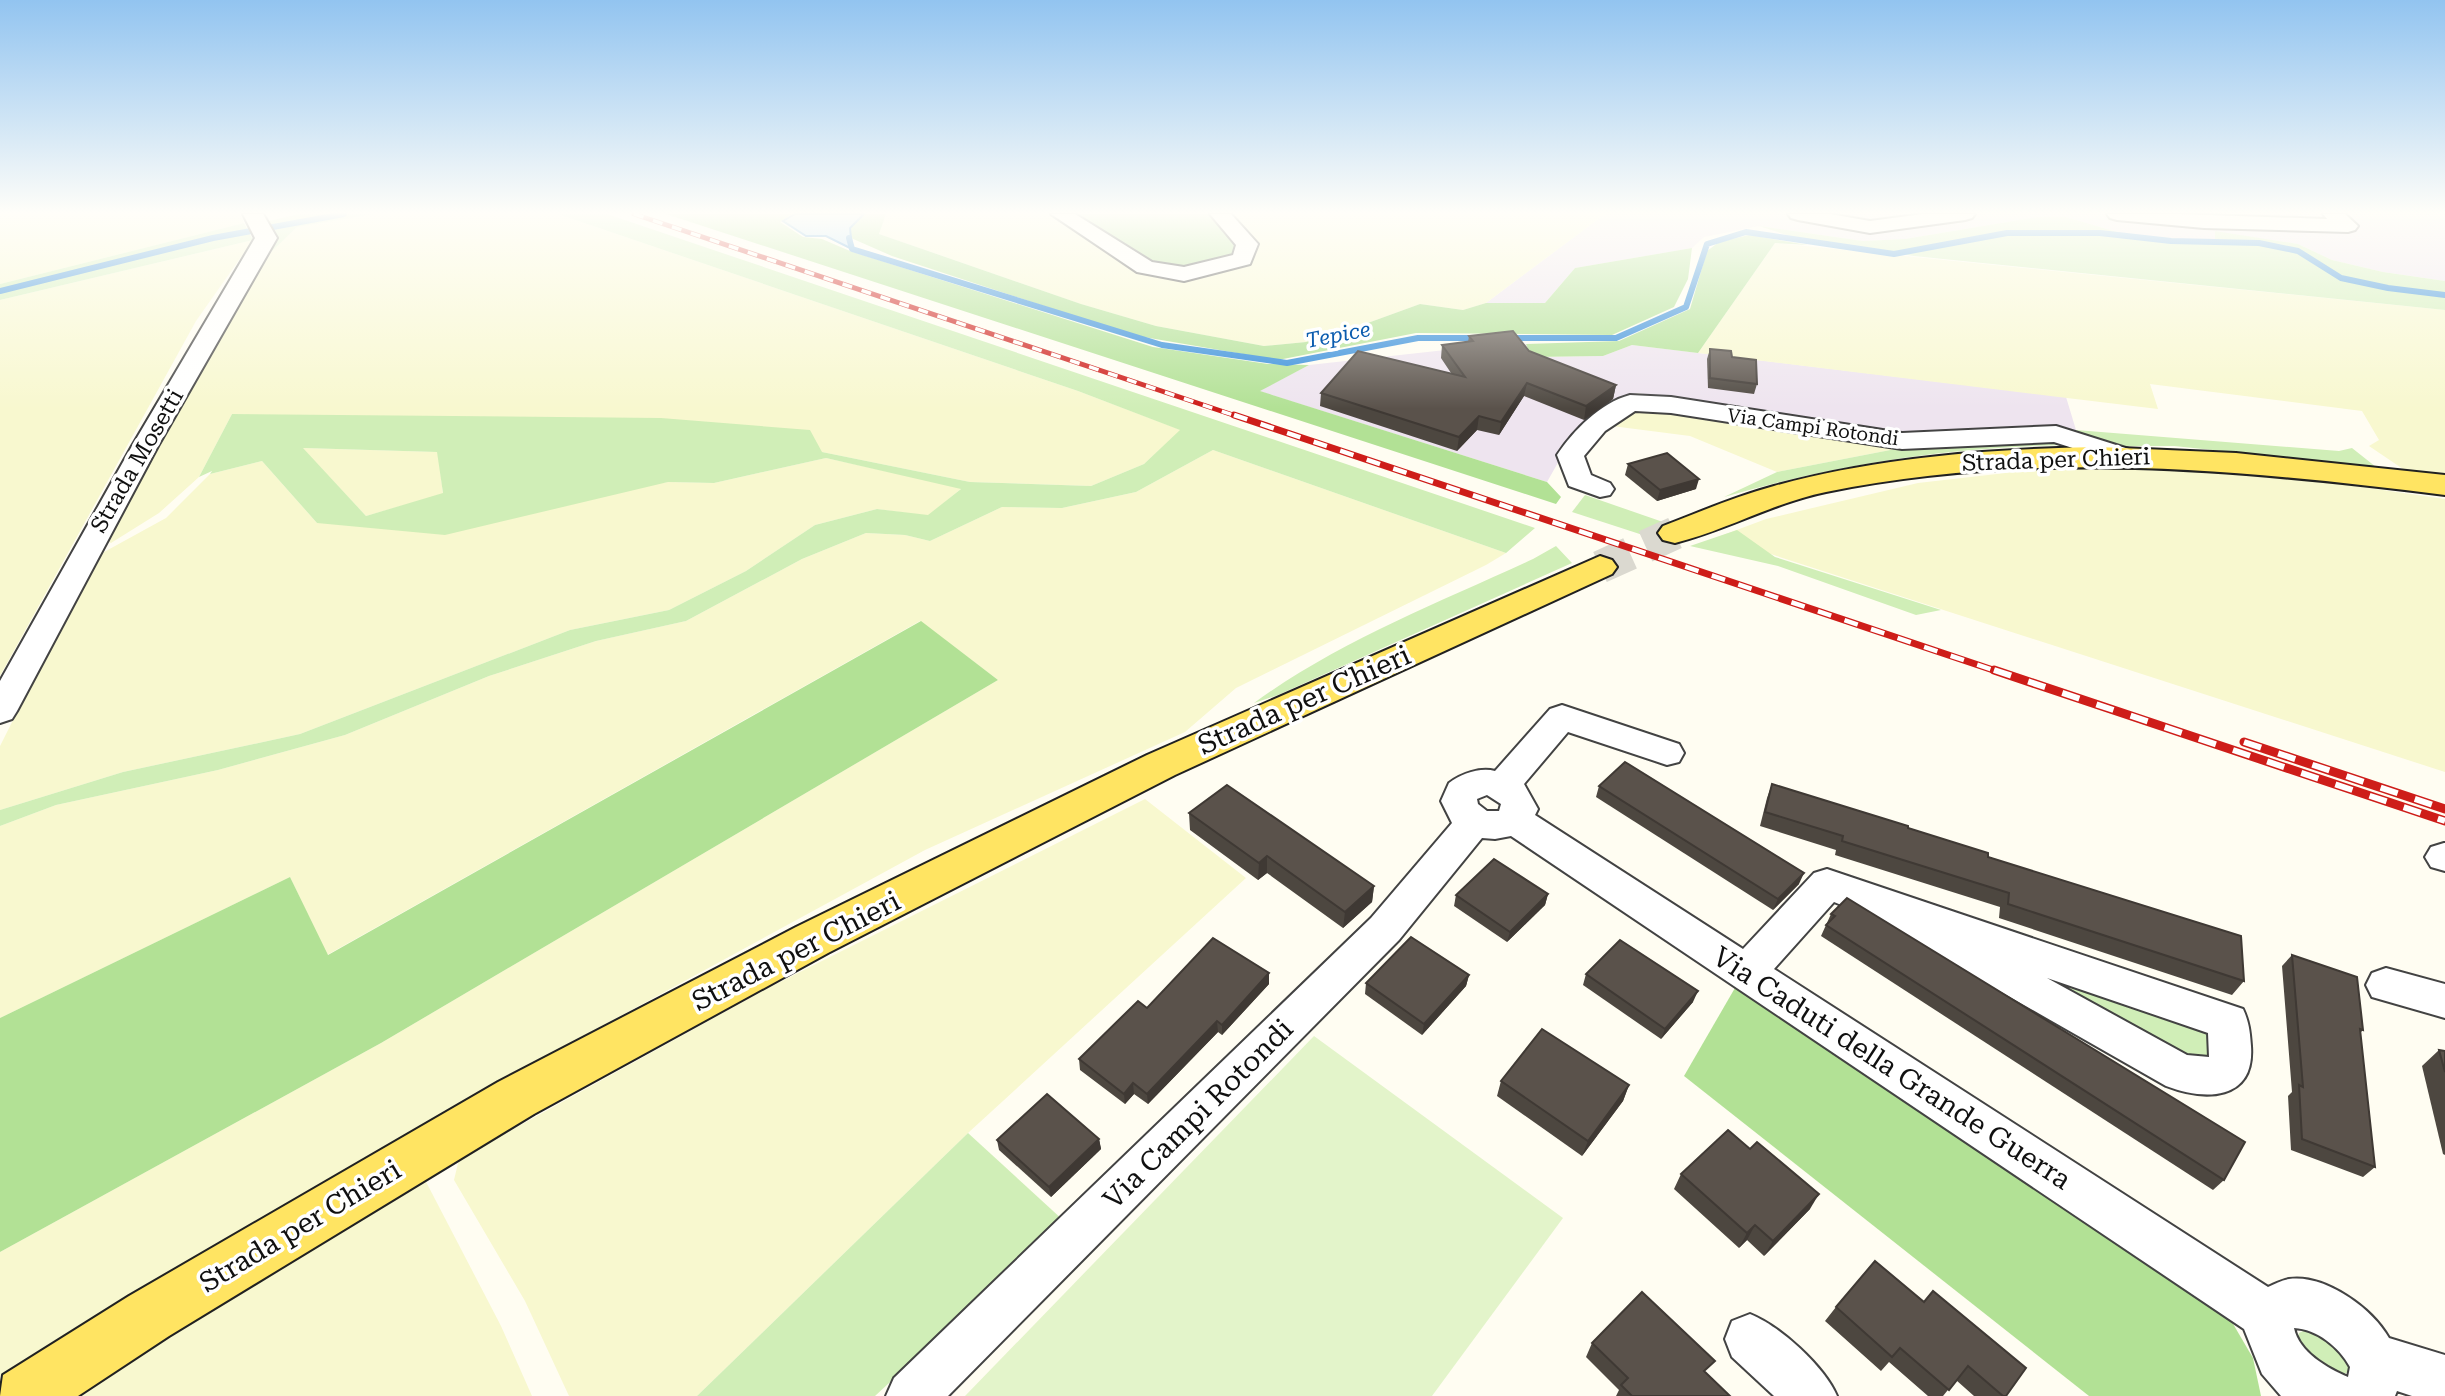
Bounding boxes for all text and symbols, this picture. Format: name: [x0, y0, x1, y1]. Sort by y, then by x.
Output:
water label: Tepice: [1304, 317, 1372, 353]
street label: Strada Mosetti: [85, 384, 189, 538]
street label: Via Campi Rotondi: [1726, 404, 1900, 450]
street label: Strada per Chieri: [1961, 443, 2151, 477]
street label: Strada per Chieri: [1193, 638, 1415, 762]
street label: Strada per Chieri: [686, 884, 906, 1018]
street label: Via Caduti della Grande Guerra: [1707, 940, 2077, 1196]
street label: Via Campi Rotondi: [1096, 1012, 1300, 1216]
street label: Strada per Chieri: [193, 1153, 407, 1299]

